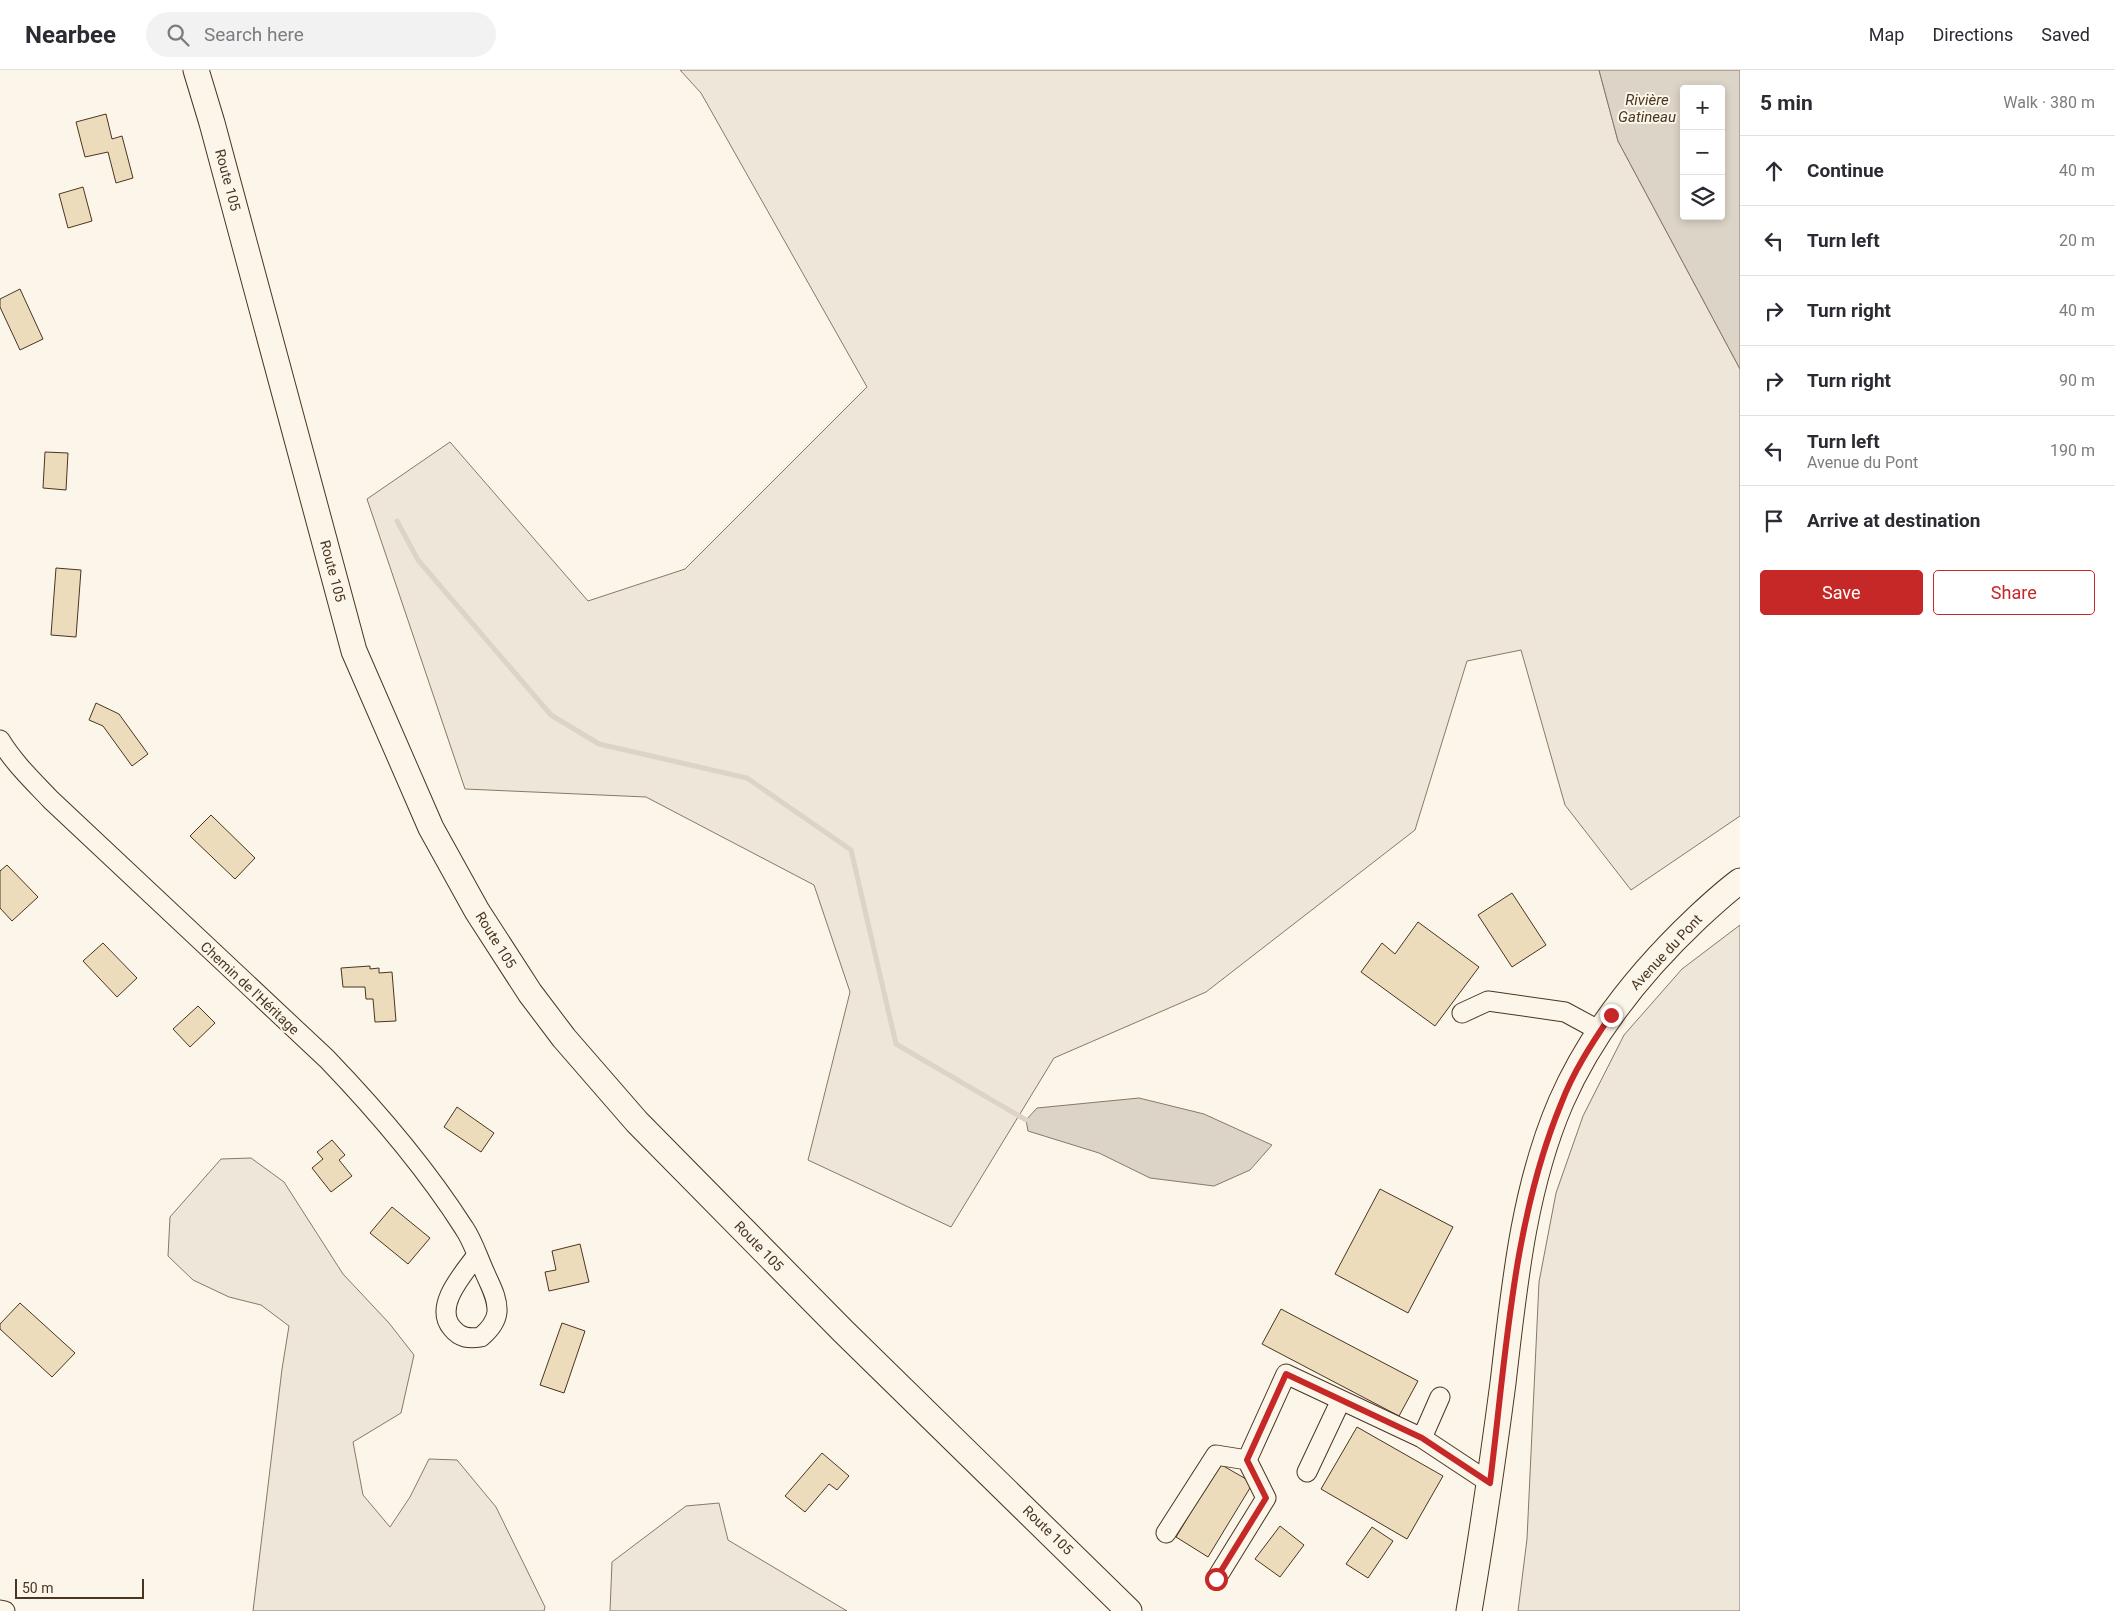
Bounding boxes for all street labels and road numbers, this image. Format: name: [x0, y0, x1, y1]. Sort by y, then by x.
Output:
street label: Route 105: [212, 147, 244, 213]
street label: Route 105: [317, 538, 349, 604]
street label: Route 105: [472, 909, 520, 971]
street label: Avenue du Pont: [1627, 911, 1705, 993]
street label: Chemin de l'Héritage: [197, 938, 303, 1038]
street label: Route 105: [731, 1218, 787, 1274]
street label: Route 105: [1020, 1502, 1076, 1558]

